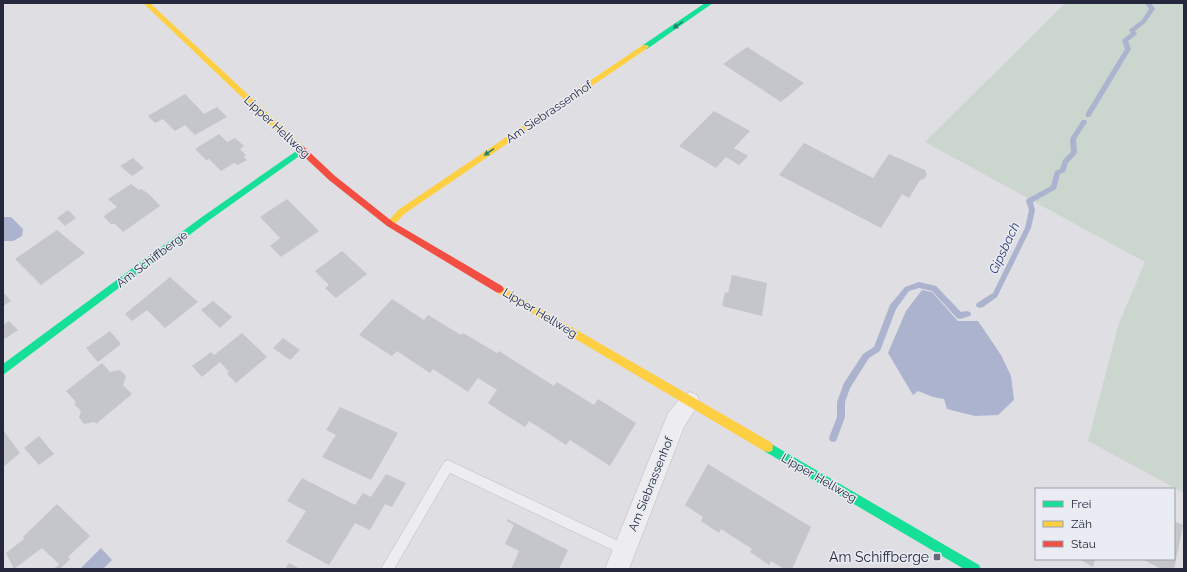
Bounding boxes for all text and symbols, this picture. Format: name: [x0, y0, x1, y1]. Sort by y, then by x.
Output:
one-way arrow: [672, 21, 683, 29]
street label: Am Siebrassenhof: [503, 77, 596, 146]
street label: Lipper Hellweg: [241, 93, 313, 161]
one-way arrow: [483, 148, 494, 156]
water label: Gipsbach: [986, 220, 1022, 276]
street label: Am Schiffberge: [114, 228, 190, 290]
street label: Lipper Hellweg: [500, 285, 580, 341]
street label: Am Siebrassenhof: [626, 434, 677, 533]
street label: Lipper Hellweg: [779, 451, 859, 505]
legend: [1035, 488, 1175, 560]
text: Frei: [1071, 497, 1091, 511]
text: Zäh: [1071, 517, 1092, 531]
text: Stau: [1071, 537, 1096, 551]
place label: Am Schiffberge: [829, 549, 929, 565]
marker: Am Schiffberge: [932, 552, 942, 562]

